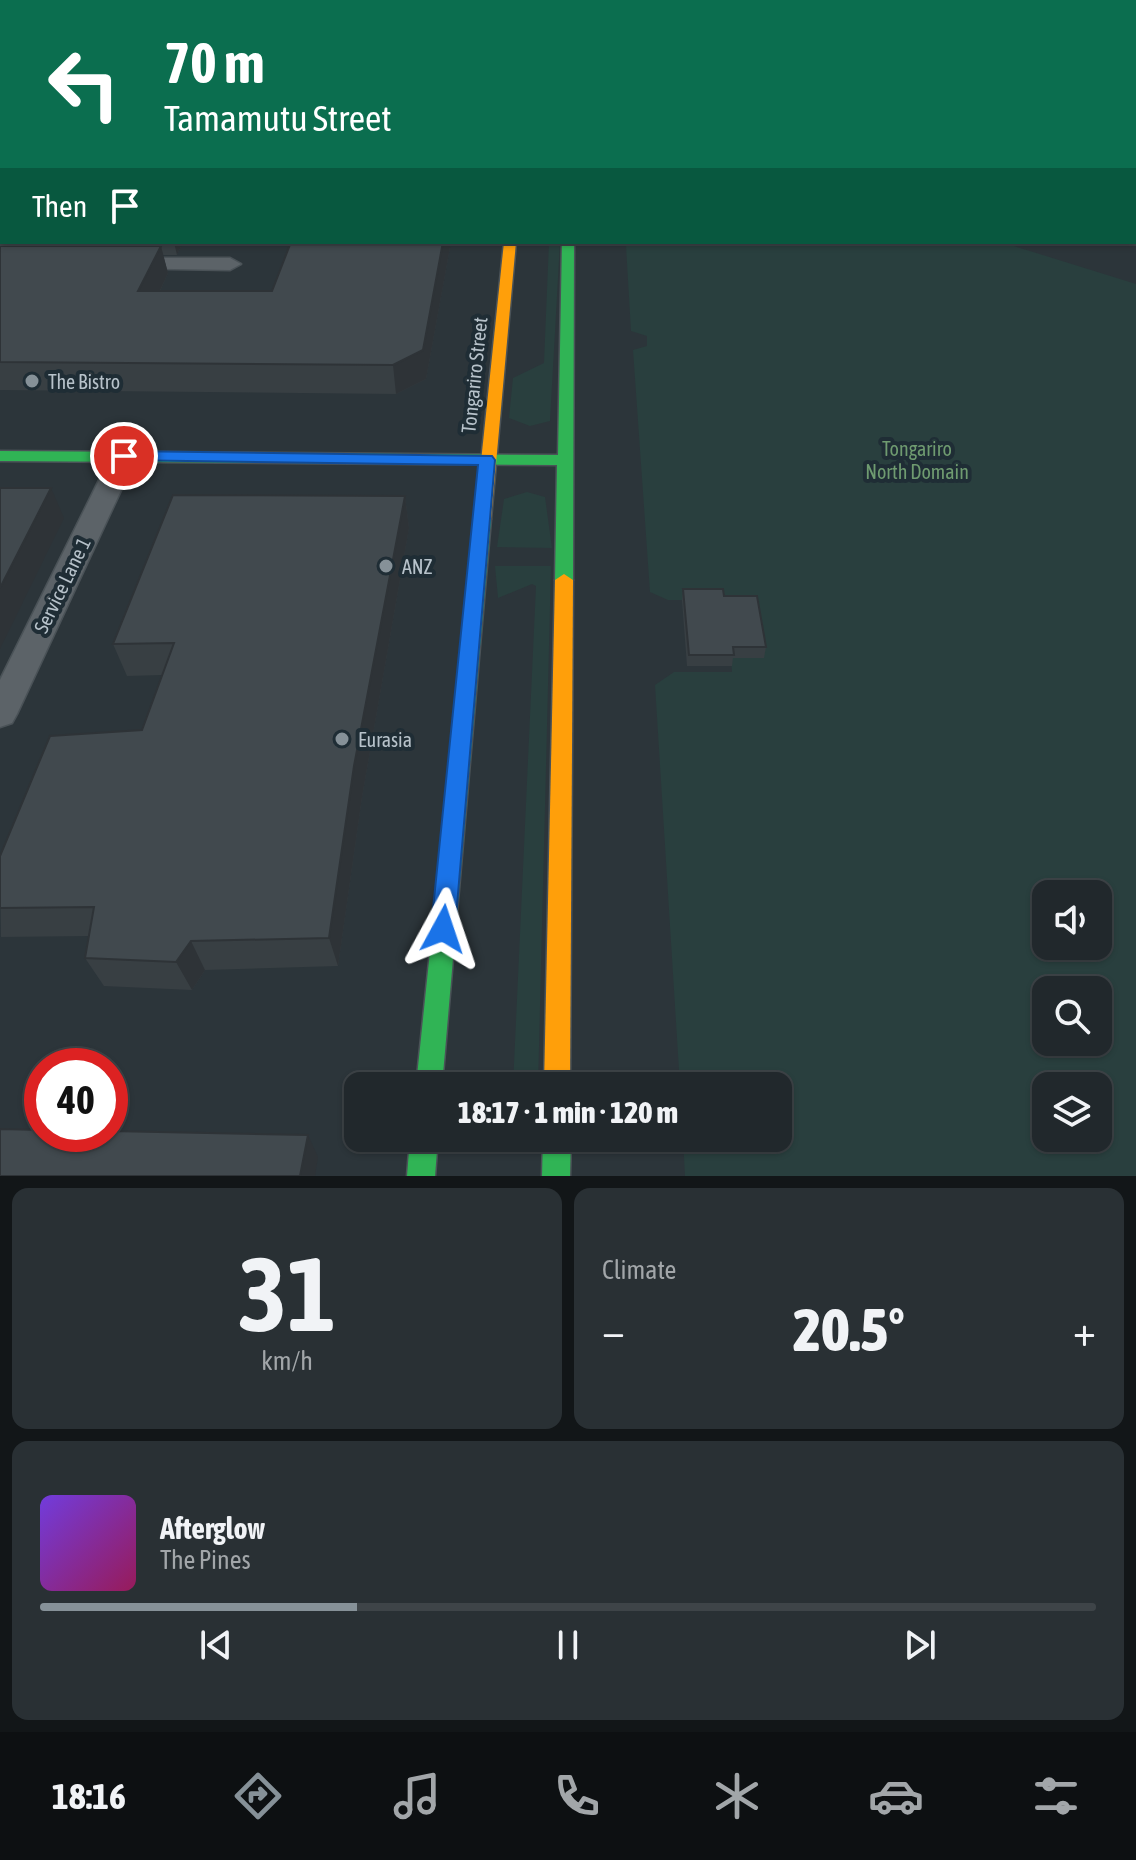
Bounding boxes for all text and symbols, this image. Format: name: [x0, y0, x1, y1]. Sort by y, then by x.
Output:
text: 70 m: [164, 31, 265, 95]
icon: left: [32, 32, 136, 136]
text: Tamamutu Street: [164, 97, 392, 139]
icon: arrive: [103, 184, 147, 228]
text: Then: [32, 189, 87, 223]
street label: Tongariro Street: [456, 316, 492, 434]
place label: The Bistro: [48, 370, 120, 393]
marker: The Bistro: [23, 372, 41, 390]
pin: [90, 422, 158, 490]
icon: arrive: [102, 434, 146, 478]
park label: Tongariro North Domain: [865, 437, 969, 483]
street label: Service Lane 1: [29, 533, 95, 637]
place label: ANZ: [402, 555, 433, 578]
marker: ANZ: [377, 557, 395, 575]
place label: Eurasia: [358, 728, 412, 751]
marker: Eurasia: [333, 730, 351, 748]
map controls: [1032, 880, 1112, 1152]
button: sound: [1032, 880, 1112, 960]
position arrow: [401, 887, 485, 971]
button: search: [1032, 976, 1112, 1056]
speed limit sign: 40: [24, 1048, 128, 1152]
button: layers: [1032, 1072, 1112, 1152]
text: 18:17 · 1 min · 120 m: [458, 1095, 678, 1129]
text: 31: [238, 1234, 336, 1353]
text: Climate: [602, 1255, 676, 1285]
text: 20.5°: [793, 1295, 905, 1364]
text: −: [602, 1305, 625, 1355]
text: +: [1073, 1305, 1096, 1355]
text: km/h: [261, 1346, 313, 1376]
text: Afterglow: [160, 1511, 265, 1545]
text: The Pines: [160, 1545, 251, 1575]
icon: previous: [194, 1623, 238, 1667]
icon: pause: [546, 1623, 590, 1667]
icon: next: [898, 1623, 942, 1667]
icon: directions: [230, 1768, 286, 1824]
icon: music: [389, 1768, 445, 1824]
icon: phone: [549, 1768, 605, 1824]
icon: climate: [709, 1768, 765, 1824]
icon: car: [868, 1768, 924, 1824]
icon: filters: [1028, 1768, 1084, 1824]
text: 18:16: [52, 1775, 126, 1817]

